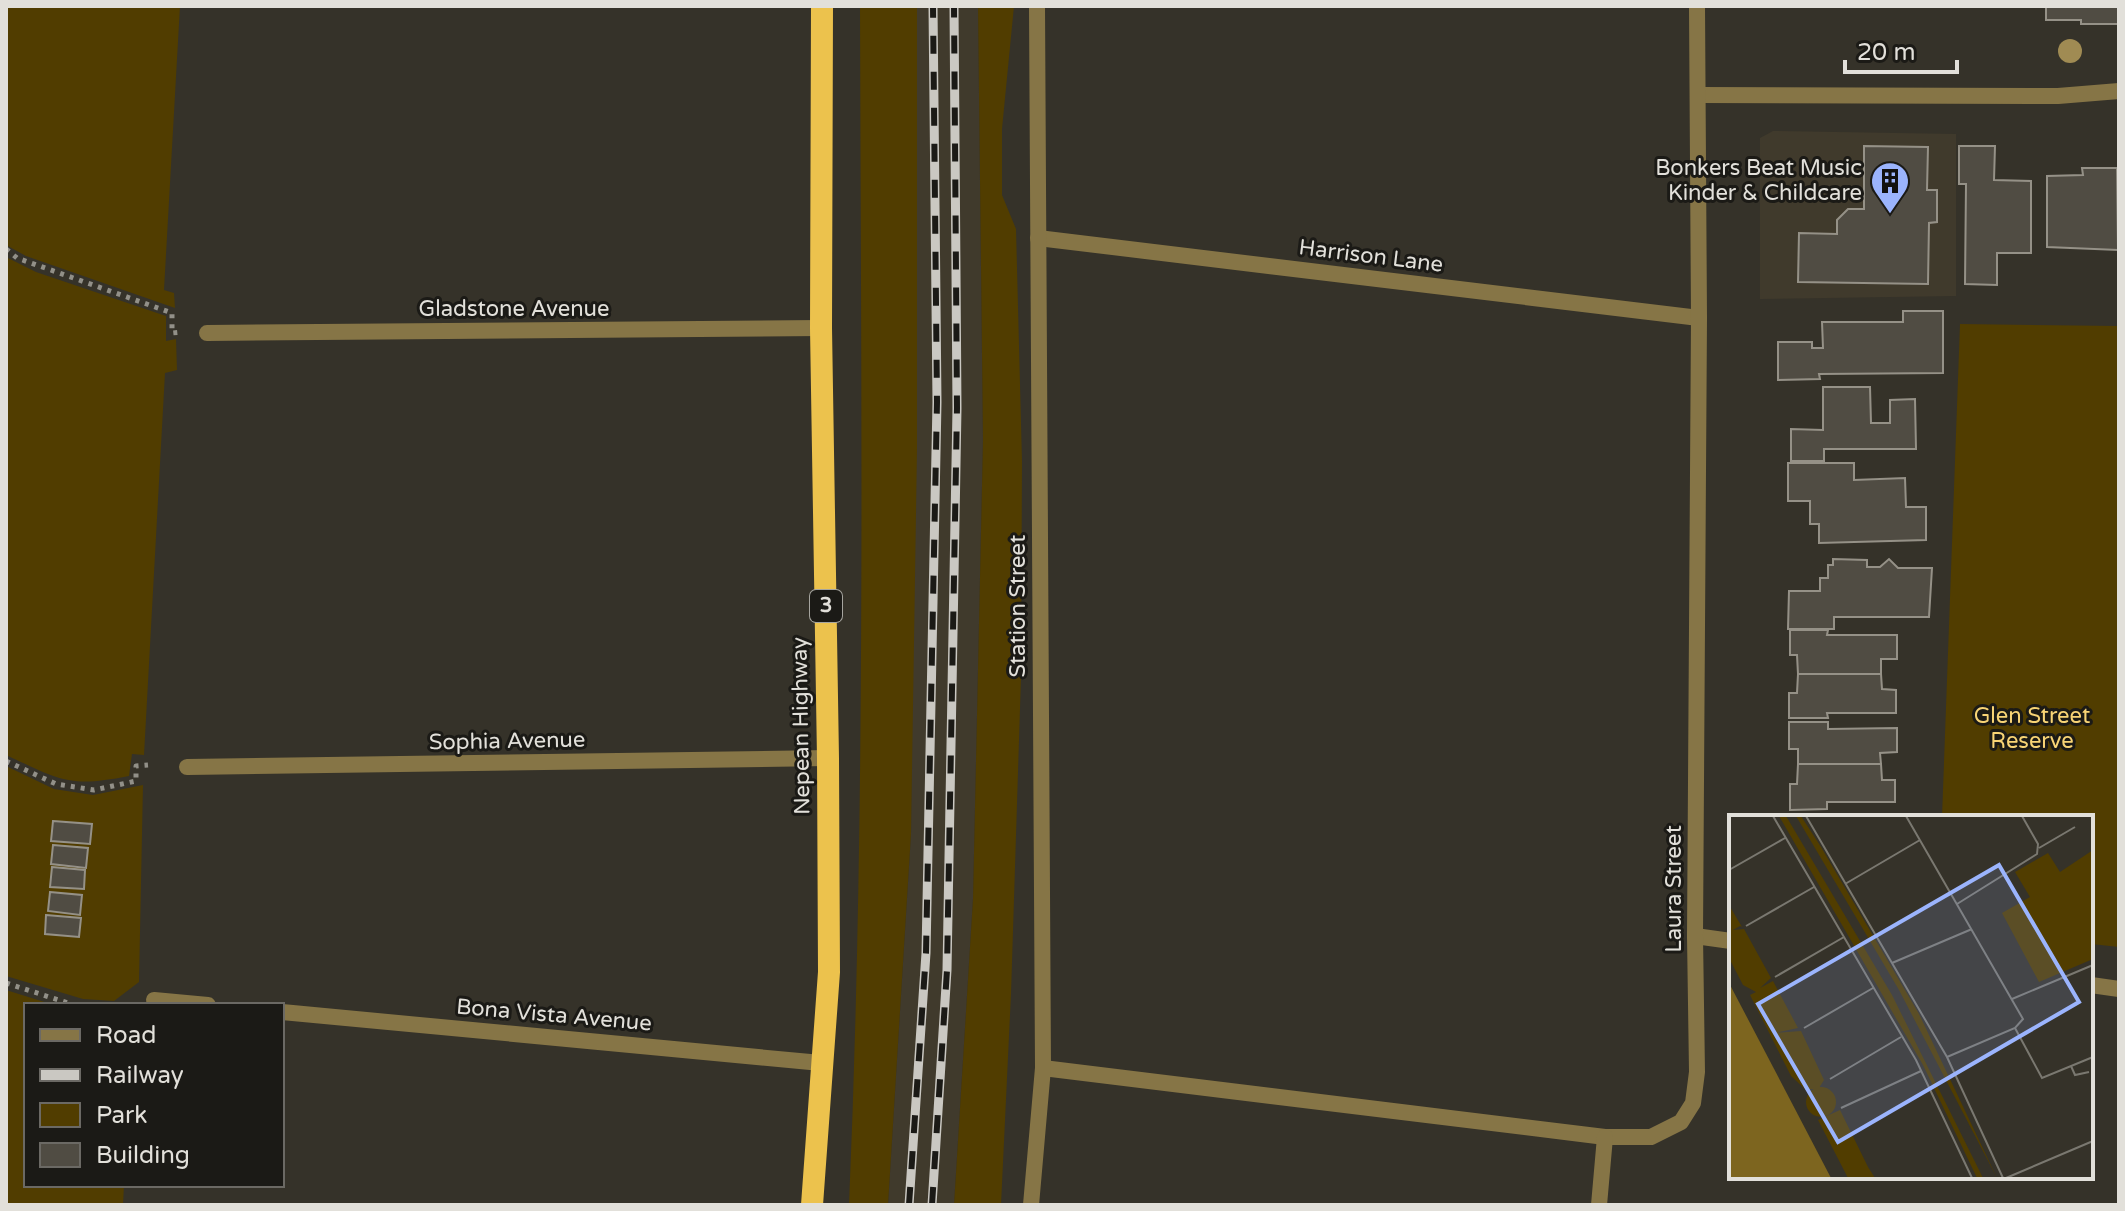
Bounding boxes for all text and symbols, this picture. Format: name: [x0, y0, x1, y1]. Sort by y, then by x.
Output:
scale bar: [1845, 24, 1957, 74]
text: 20 m: [1857, 38, 1915, 67]
place label: Bonkers Beat Music Kinder & Childcare: [1655, 155, 1862, 206]
building icon: Bonkers Beat Music Kinder & Childcare: [1869, 160, 1911, 215]
street label: Harrison Lane: [1297, 234, 1445, 278]
street label: Gladstone Avenue: [419, 296, 609, 322]
street label: Station Street: [1005, 535, 1031, 677]
road number: 3: [810, 590, 842, 622]
street label: Nepean Highway: [786, 637, 816, 815]
park label: Glen Street Reserve: [1974, 703, 2090, 754]
street label: Sophia Avenue: [429, 727, 585, 755]
inset map: [1729, 815, 2093, 1179]
street label: Laura Street: [1661, 825, 1687, 953]
street label: Bona Vista Avenue: [455, 993, 653, 1037]
legend: [24, 1003, 284, 1187]
text: Road: [96, 1021, 156, 1050]
text: Railway: [96, 1061, 184, 1090]
text: Park: [96, 1101, 147, 1130]
text: Building: [96, 1141, 190, 1170]

